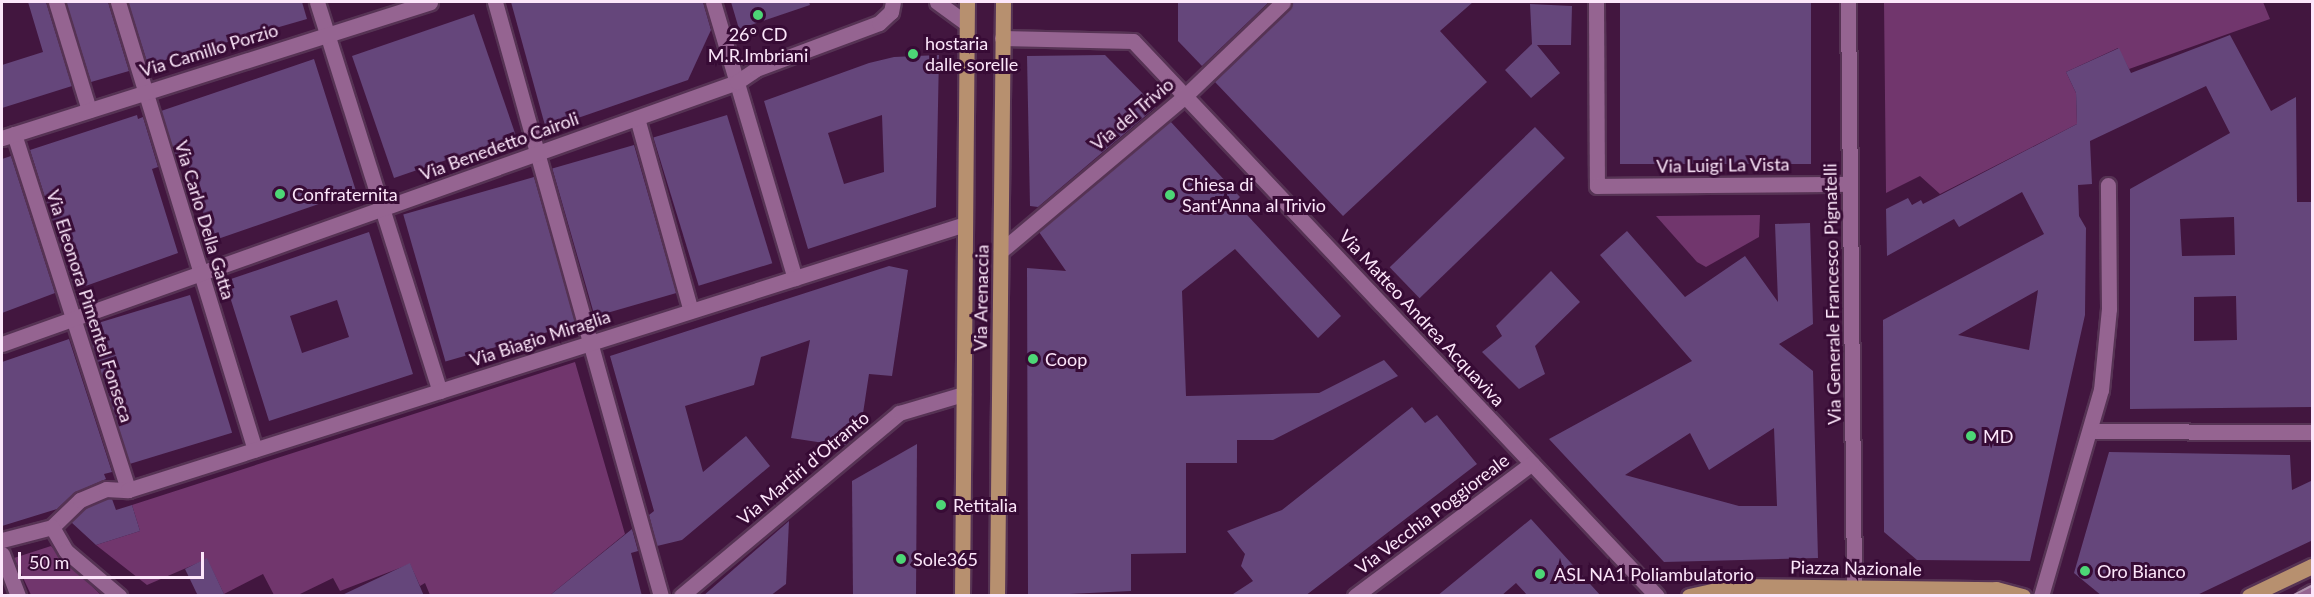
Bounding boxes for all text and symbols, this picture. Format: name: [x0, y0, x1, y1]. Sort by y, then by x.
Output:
marker: 26° CD M.R.Imbriani: [751, 8, 765, 22]
street label: Via Camillo Porzio: [137, 19, 281, 81]
place label: 26° CD M.R.Imbriani: [708, 24, 808, 66]
place label: hostaria dalle sorelle: [925, 33, 1018, 76]
marker: hostaria dalle sorelle: [906, 47, 920, 61]
street label: Via del Trivio: [1086, 73, 1178, 155]
street label: Via Benedetto Cairoli: [417, 107, 581, 185]
street label: Via Carlo Della Gatta: [171, 138, 239, 302]
street label: Via Luigi La Vista: [1656, 153, 1790, 177]
street label: Via Generale Francesco Pignatelli: [1819, 163, 1845, 425]
place label: Chiesa di Sant'Anna al Trivio: [1182, 174, 1327, 216]
place label: Confraternita: [292, 183, 398, 205]
street label: Via Eleonora Pimentel Fonseca: [42, 187, 138, 425]
marker: Confraternita: [273, 187, 287, 201]
marker: Chiesa di Sant'Anna al Trivio: [1163, 188, 1177, 202]
street label: Via Matteo Andrea Acquaviva: [1334, 225, 1510, 411]
street label: Via Arenaccia: [969, 244, 993, 352]
street label: Via Biagio Miraglia: [467, 305, 613, 371]
place label: Coop: [1045, 348, 1087, 370]
marker: Coop: [1026, 352, 1040, 366]
street label: Via Martiri d'Otranto: [733, 407, 873, 529]
place label: MD: [1983, 425, 2013, 447]
marker: MD: [1964, 429, 1978, 443]
street label: Via Vecchia Poggioreale: [1351, 449, 1513, 579]
place label: Retitalia: [953, 494, 1017, 516]
marker: Retitalia: [934, 498, 948, 512]
scale bar: [21, 540, 207, 578]
place label: Sole365: [913, 548, 978, 570]
text: 50 m: [29, 551, 69, 573]
marker: Sole365: [894, 552, 908, 566]
street label: Piazza Nazionale: [1790, 556, 1922, 580]
place label: Oro Bianco: [2097, 560, 2186, 582]
place label: ASL NA1 Poliambulatorio: [1554, 563, 1755, 585]
marker: Oro Bianco: [2078, 564, 2092, 578]
marker: ASL NA1 Poliambulatorio: [1531, 565, 1549, 583]

